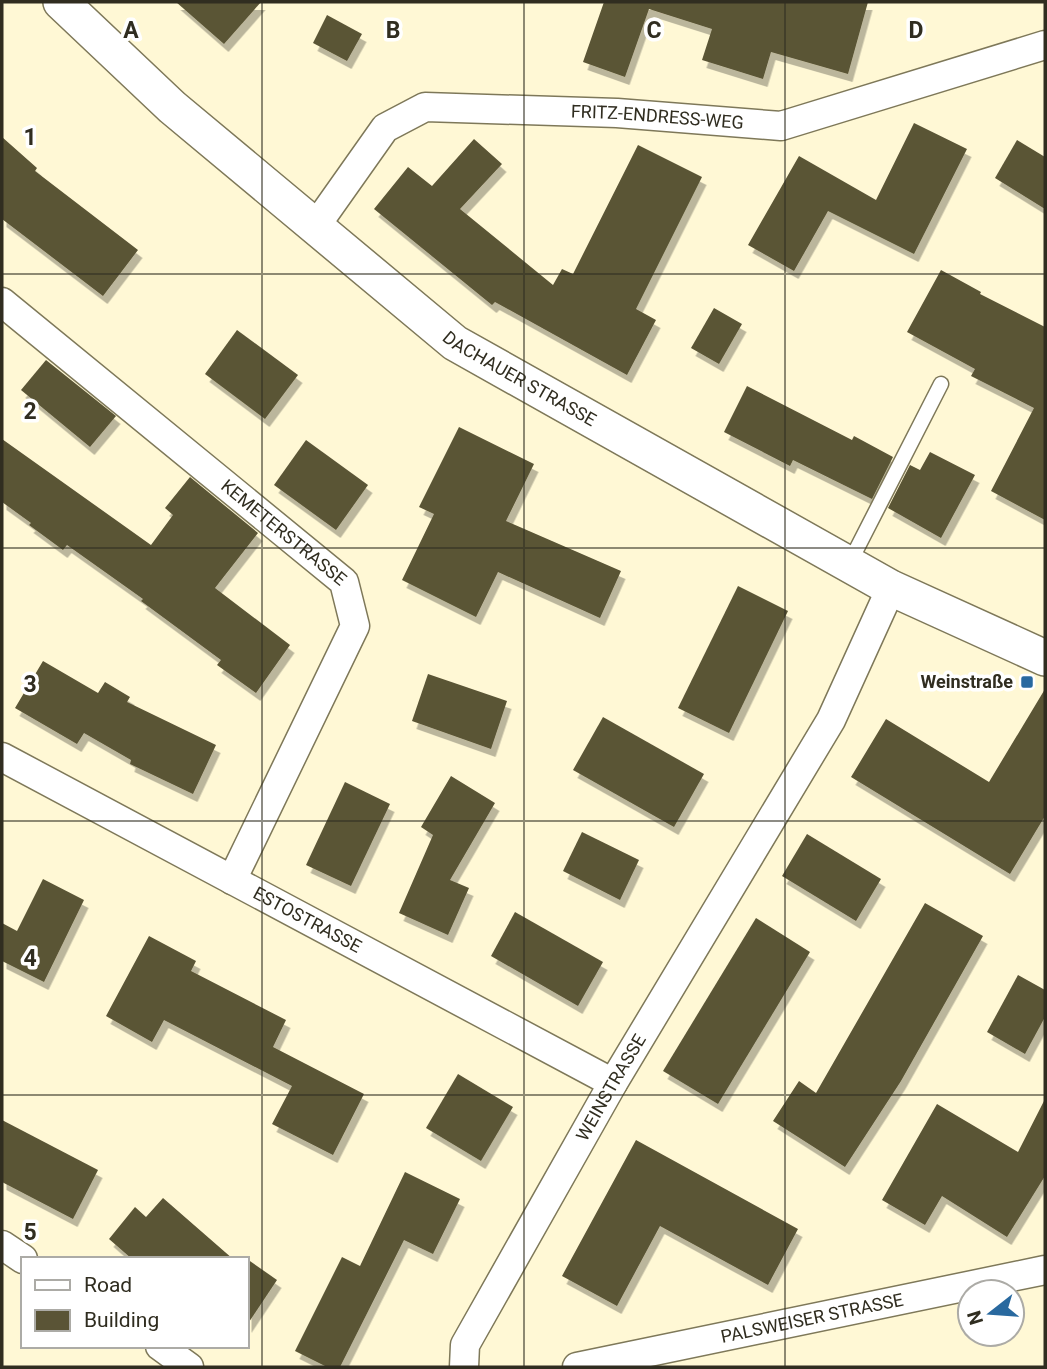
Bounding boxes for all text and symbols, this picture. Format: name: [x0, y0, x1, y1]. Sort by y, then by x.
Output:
text: A: [123, 17, 139, 44]
text: B: [386, 17, 400, 44]
text: C: [646, 17, 662, 44]
text: D: [909, 17, 923, 44]
street label: FRITZ-ENDRESS-WEG: [571, 101, 745, 133]
text: 1: [23, 124, 37, 151]
street label: DACHAUER STRASSE: [439, 326, 600, 430]
text: 2: [23, 398, 37, 425]
street label: KEMETERSTRASSE: [217, 475, 351, 590]
text: 3: [23, 671, 37, 698]
place label: Weinstraße: [921, 671, 1013, 692]
marker: Weinstraße: [1019, 674, 1035, 690]
street label: ESTOSTRASSE: [250, 882, 365, 957]
text: 4: [23, 945, 37, 972]
street label: WEINSTRASSE: [572, 1030, 650, 1144]
text: 5: [23, 1219, 37, 1246]
legend: [21, 1257, 248, 1348]
text: Road: [84, 1273, 132, 1297]
north arrow: [956, 1278, 1026, 1348]
street label: PALSWEISER STRASSE: [719, 1289, 905, 1347]
text: Building: [84, 1308, 159, 1332]
text: N: [962, 1308, 988, 1328]

